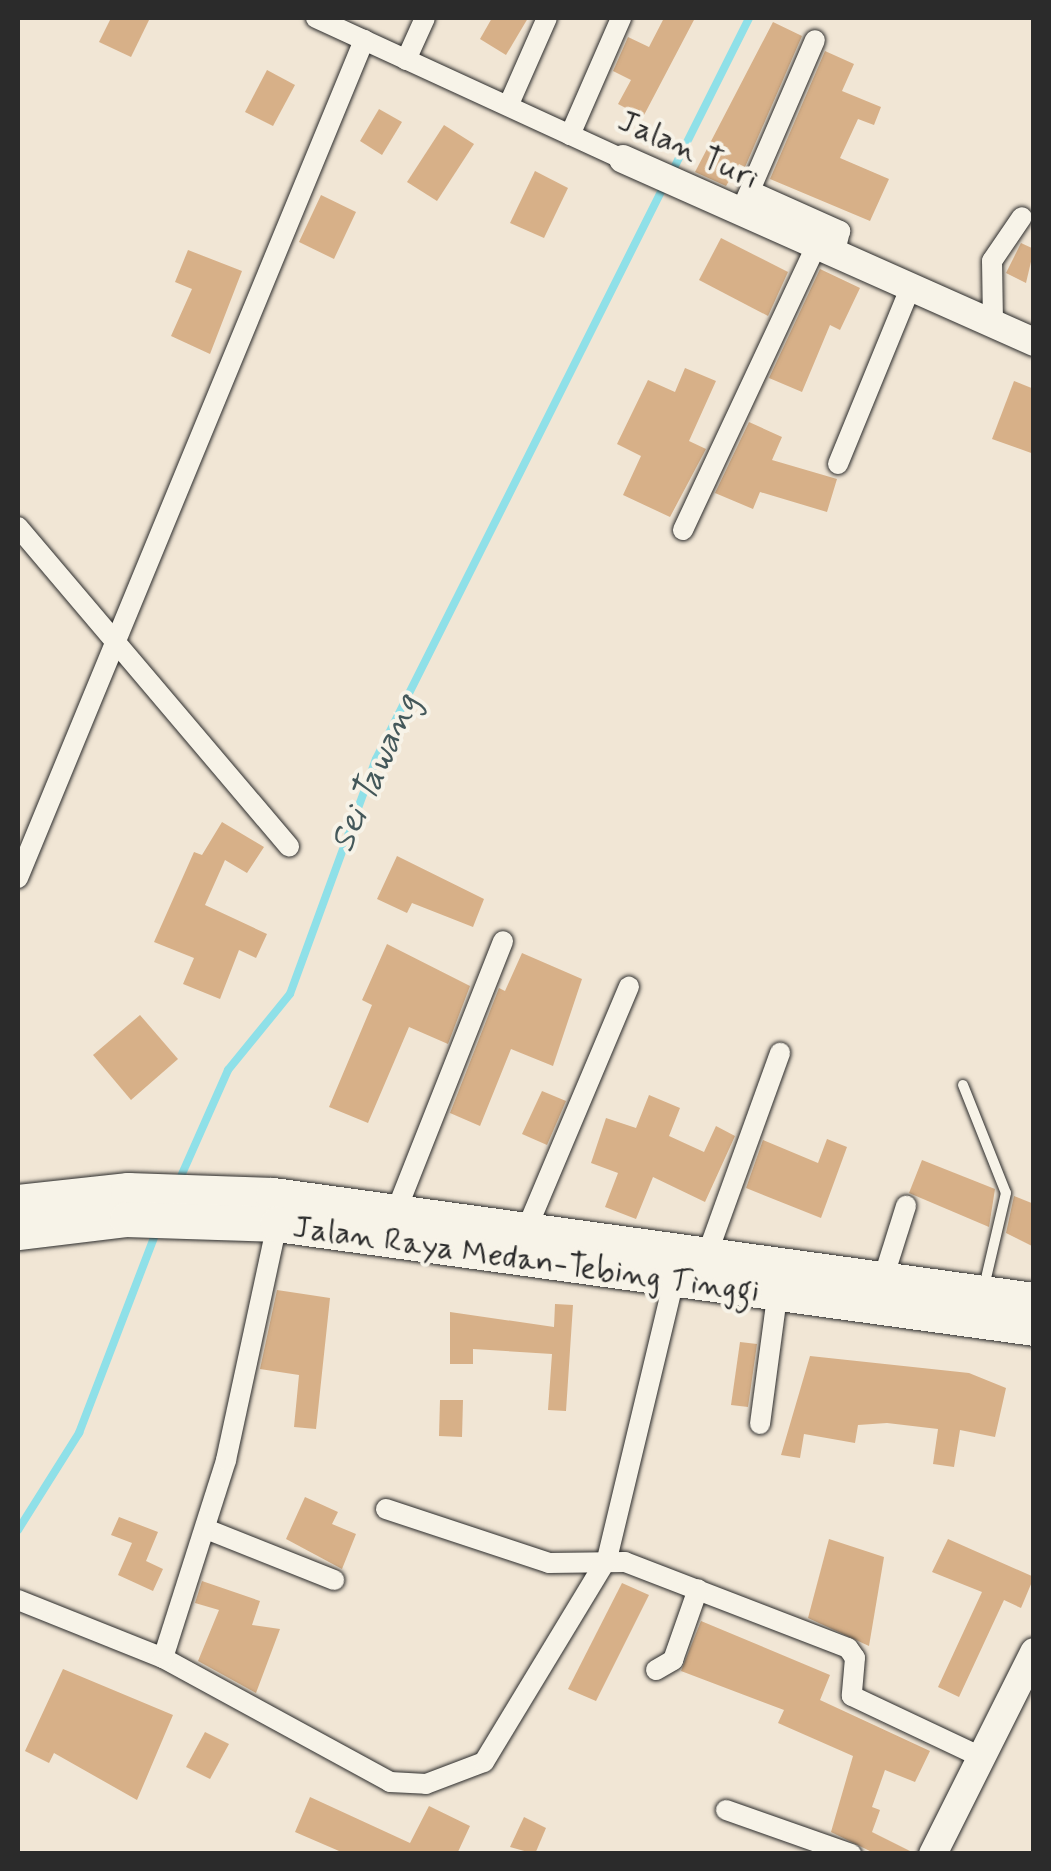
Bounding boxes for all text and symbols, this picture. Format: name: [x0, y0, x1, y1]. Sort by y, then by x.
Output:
street label: Jalan Turi: [615, 104, 761, 196]
water label: Sei Tawang: [322, 687, 428, 859]
street label: Jalan Raya Medan-Tebing Tinggi: [295, 1209, 757, 1311]

